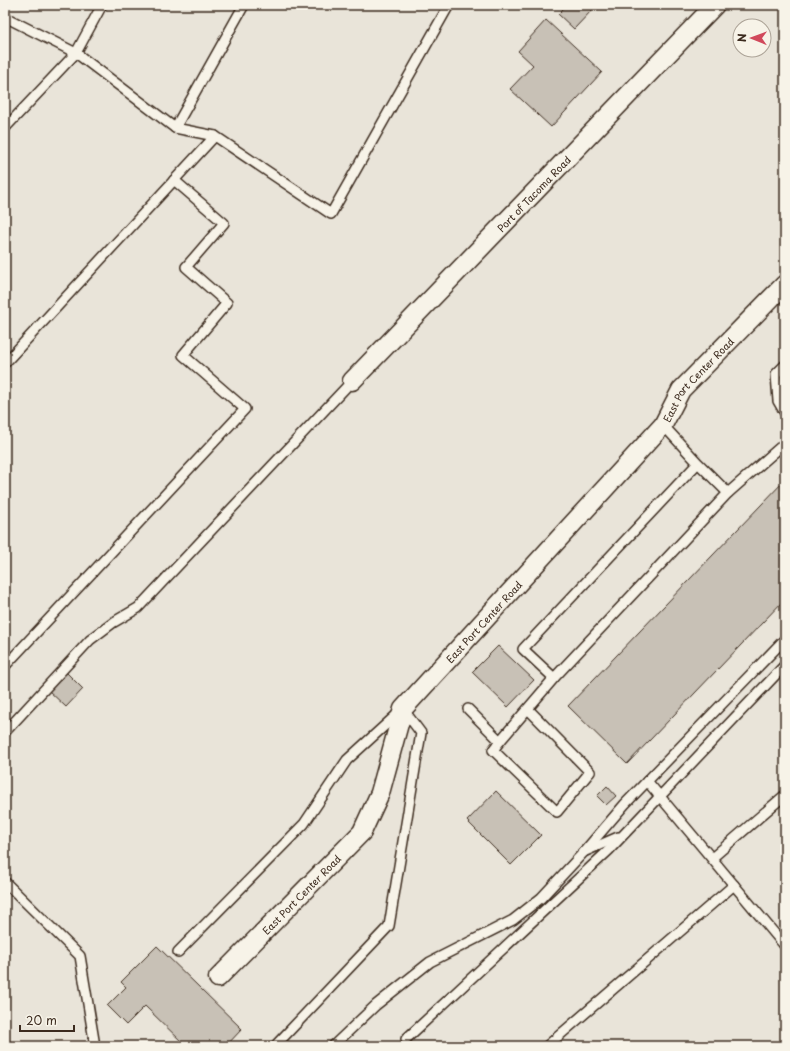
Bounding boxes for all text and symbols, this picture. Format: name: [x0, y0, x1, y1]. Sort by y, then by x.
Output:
north arrow: [732, 18, 772, 58]
text: N: [733, 33, 750, 42]
street label: Port of Tacoma Road: [493, 152, 574, 235]
street label: East Port Center Road: [658, 333, 737, 424]
street label: East Port Center Road: [442, 577, 525, 666]
street label: East Port Center Road: [258, 851, 344, 937]
scale bar: [20, 1007, 74, 1033]
text: 20 m: [26, 1011, 57, 1029]

